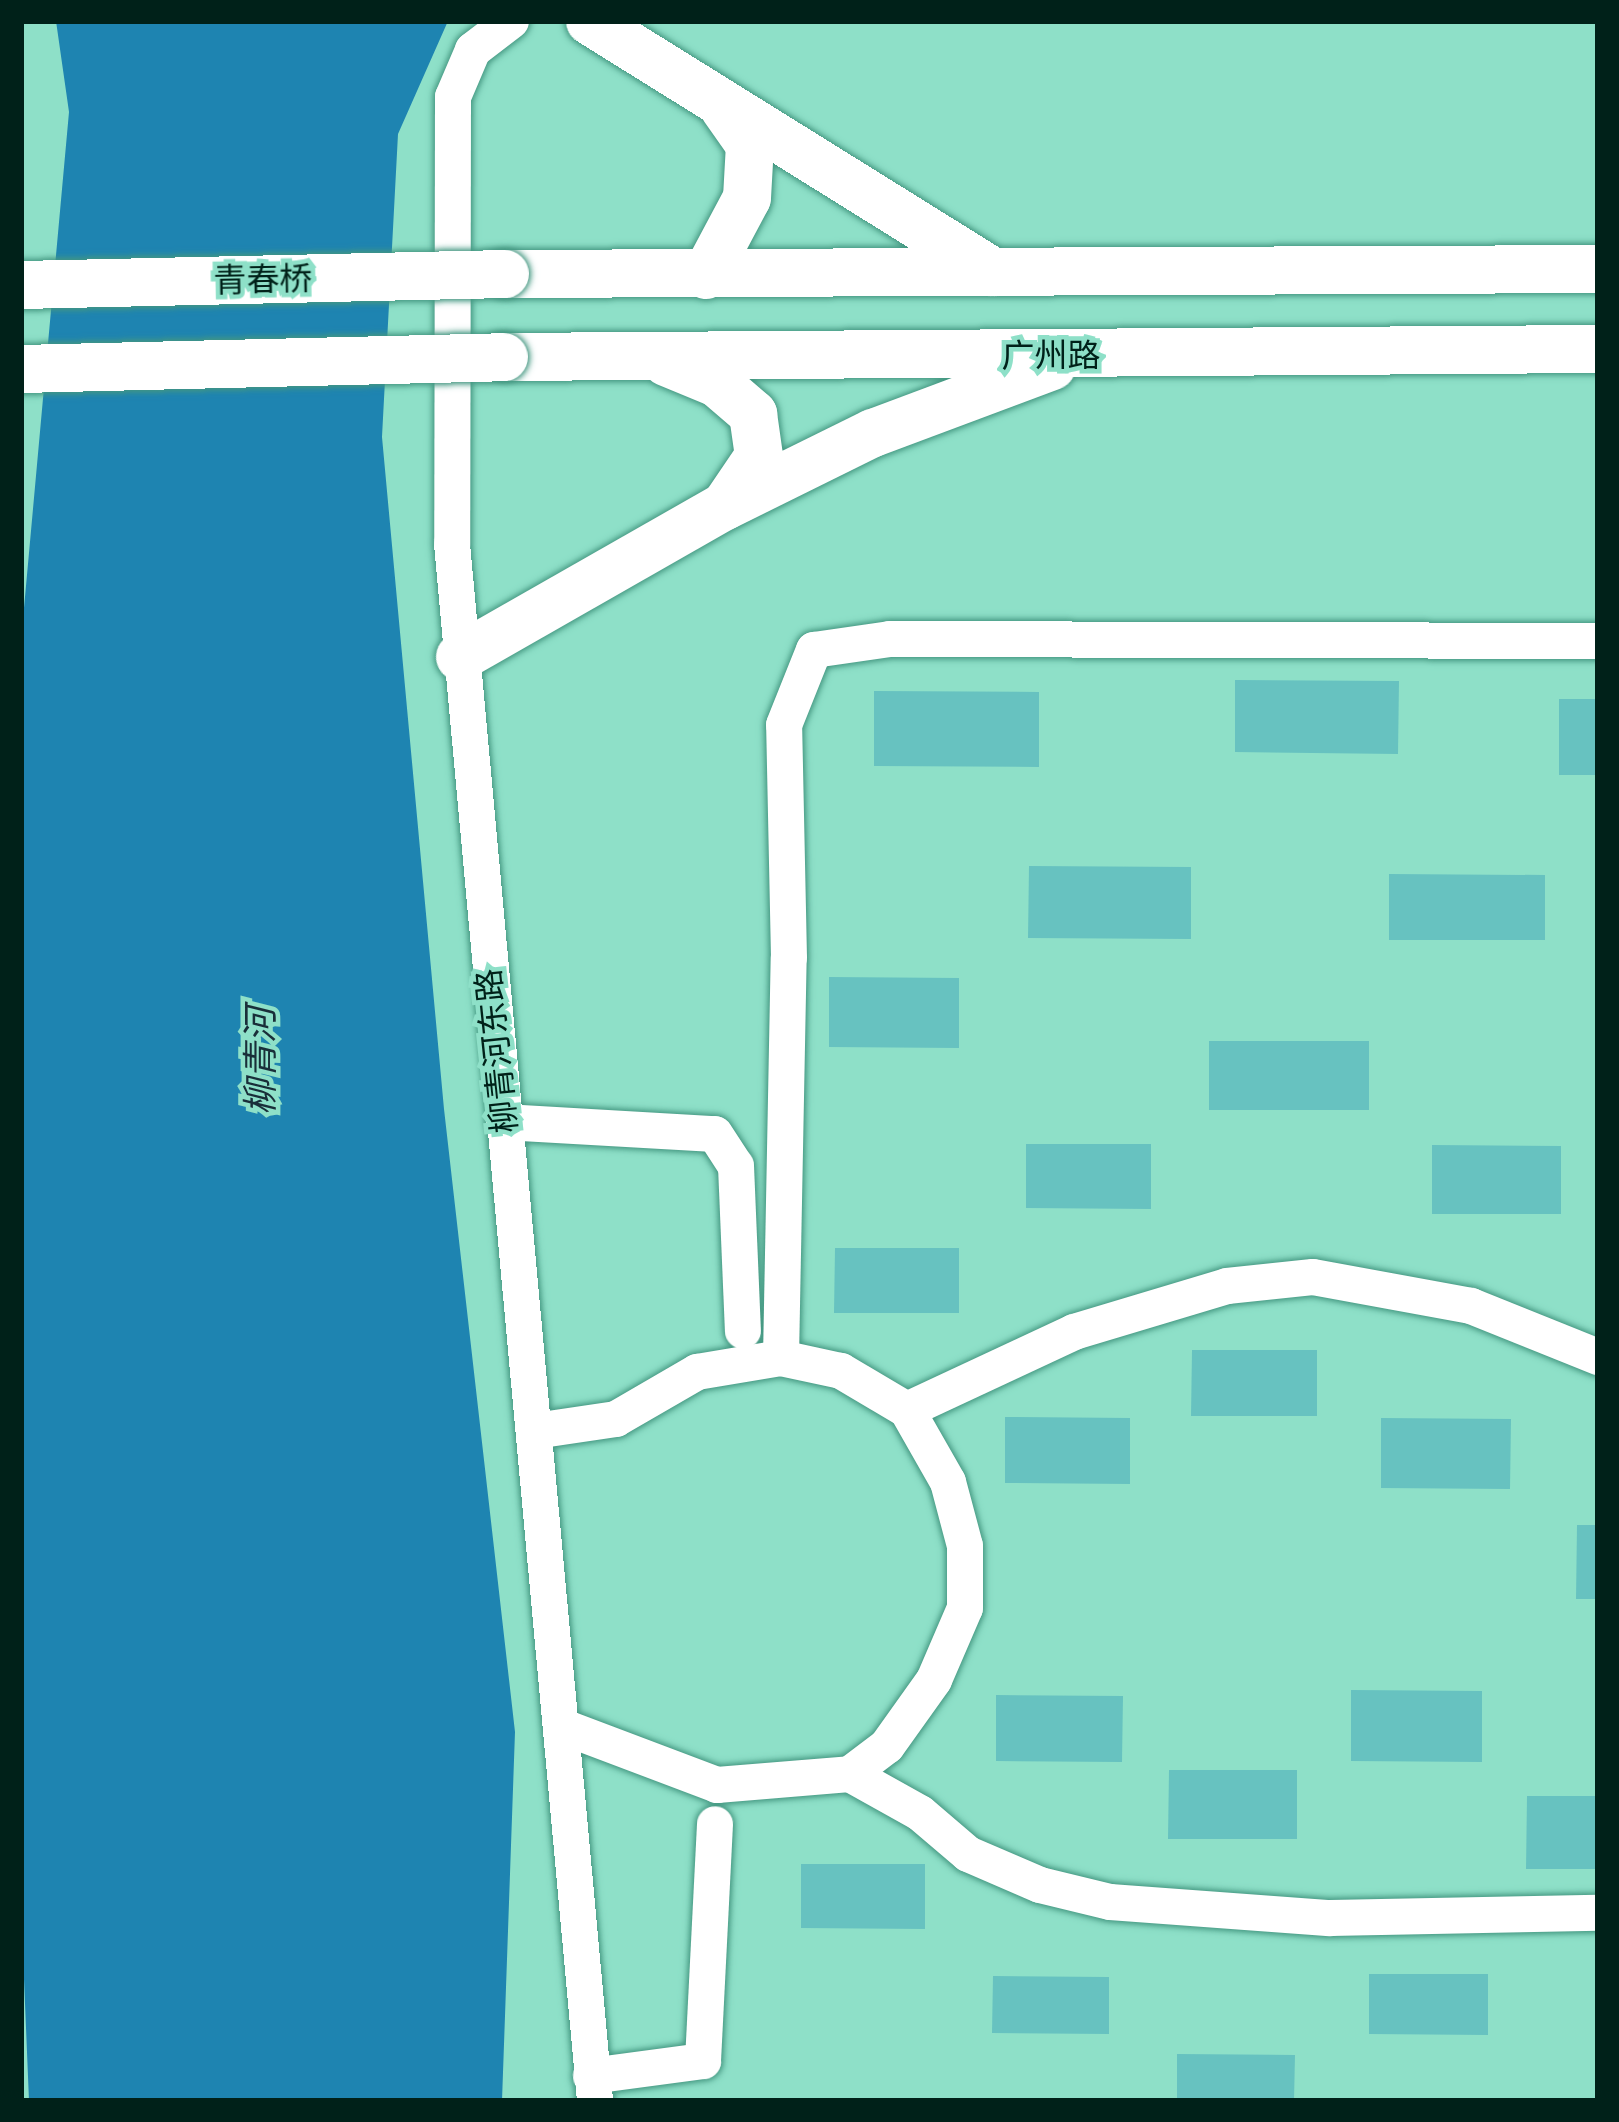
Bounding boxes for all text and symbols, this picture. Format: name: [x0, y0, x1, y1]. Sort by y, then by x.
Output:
street label: 青春桥: [213, 259, 313, 301]
street label: 广州路: [1002, 336, 1100, 376]
street label: 柳青河东路: [469, 967, 525, 1135]
water label: 柳青河: [239, 1007, 283, 1115]

